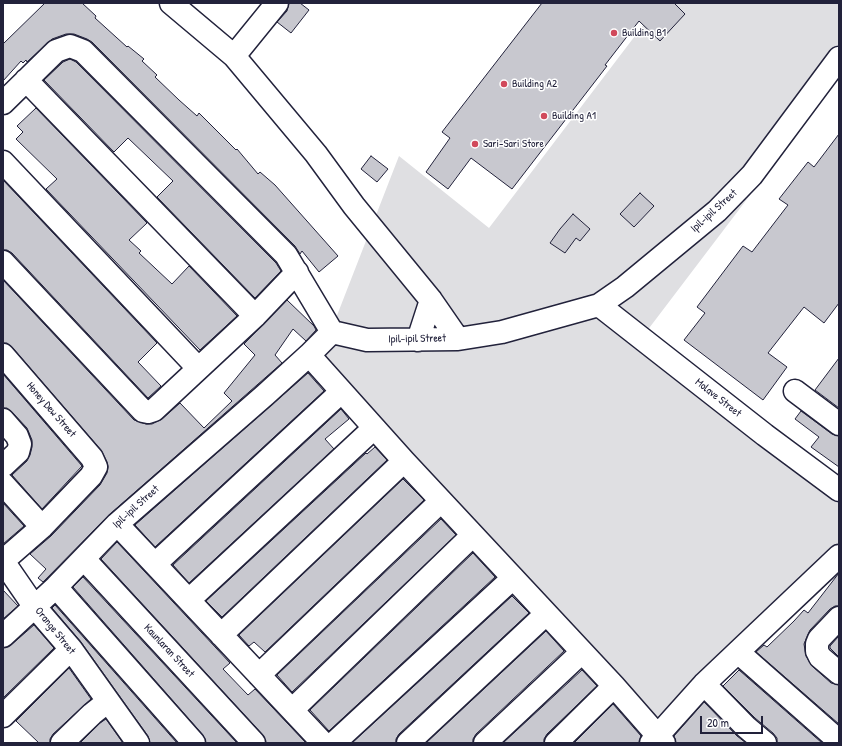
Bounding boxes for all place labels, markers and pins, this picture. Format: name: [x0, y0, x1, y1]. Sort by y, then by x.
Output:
place label: Building B1: [622, 26, 666, 40]
marker: Building B1: [609, 28, 619, 38]
place label: Building A2: [512, 77, 557, 91]
marker: Building A2: [499, 79, 509, 89]
place label: Building A1: [552, 109, 596, 123]
marker: Building A1: [539, 111, 549, 121]
place label: Sari-Sari Store: [483, 137, 544, 151]
marker: Sari-Sari Store: [470, 139, 480, 149]

